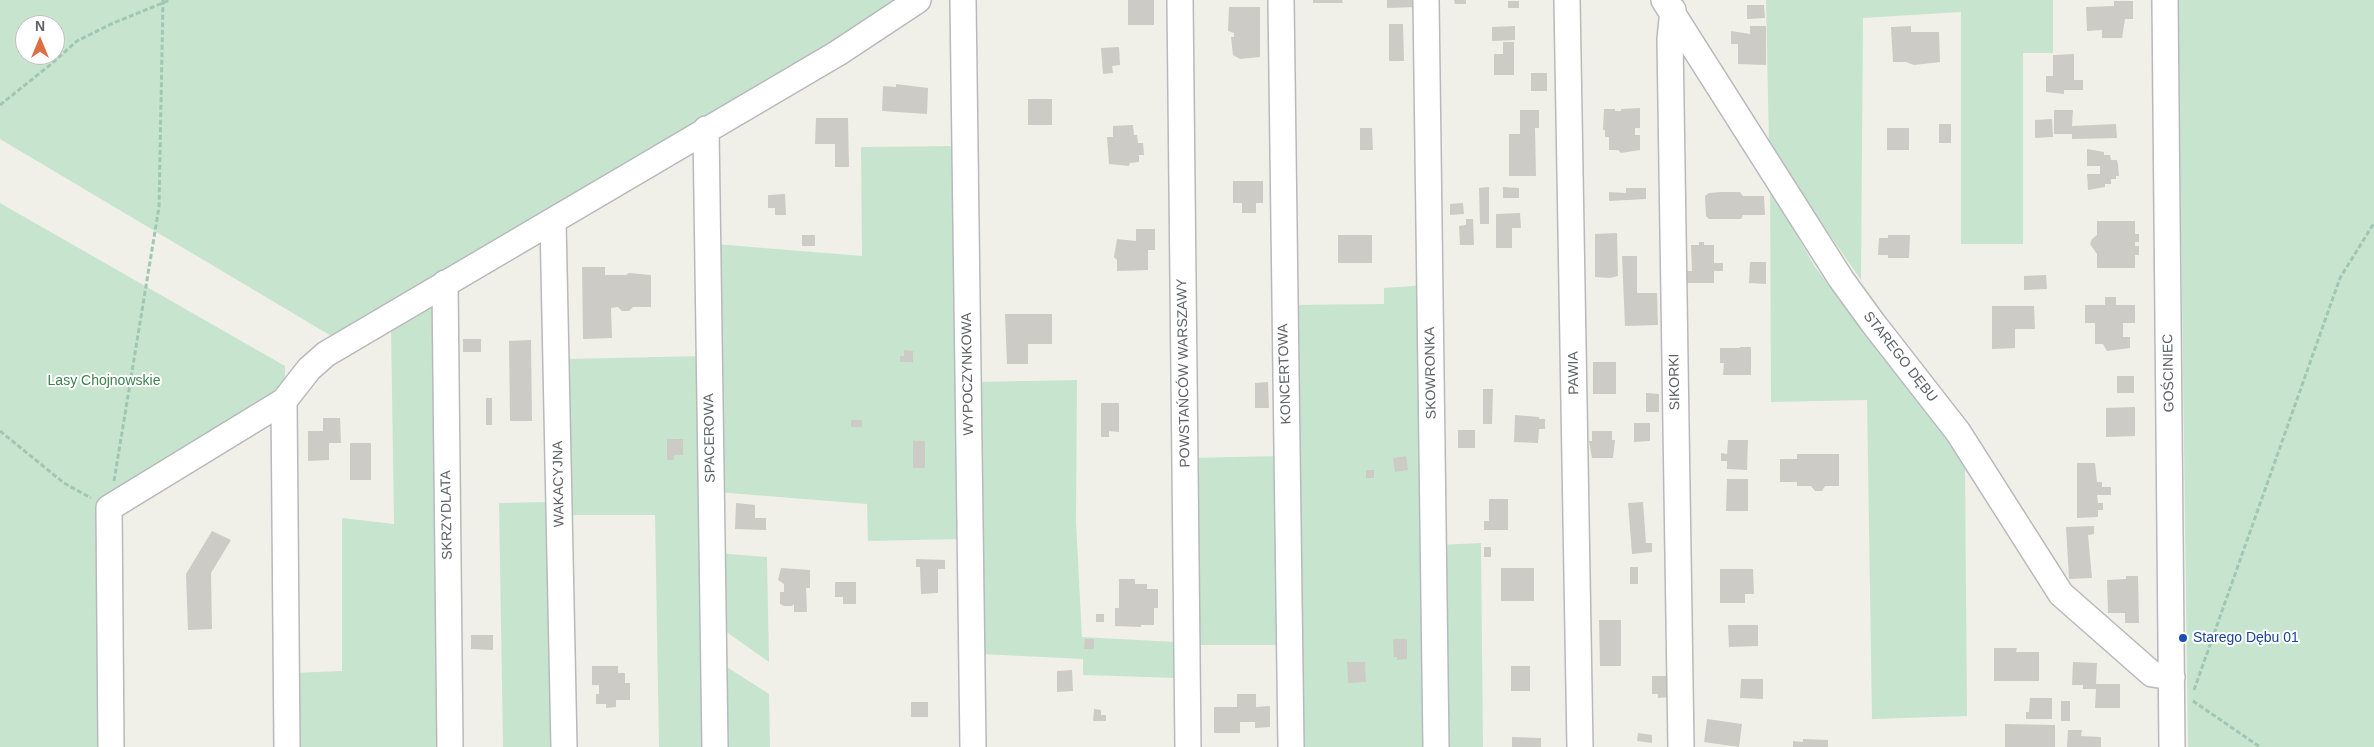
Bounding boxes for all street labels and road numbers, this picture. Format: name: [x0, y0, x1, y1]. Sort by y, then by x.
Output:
street label: POWSTAŃCÓW WARSZAWY: [1174, 278, 1194, 468]
street label: STAREGO DĘBU: [1859, 308, 1941, 406]
street label: WYPOCZYNKOWA: [959, 312, 977, 436]
street label: KONCERTOWA: [1275, 323, 1295, 425]
street label: SKOWRONKA: [1422, 327, 1440, 419]
street label: GOŚCINIEC: [2160, 334, 2178, 412]
street label: PAWIA: [1565, 351, 1583, 395]
street label: SIKORKI: [1666, 353, 1684, 411]
street label: SPACEROWA: [701, 393, 719, 483]
street label: WAKACYJNA: [550, 441, 568, 527]
street label: SKRZYDLATA: [438, 470, 456, 560]

